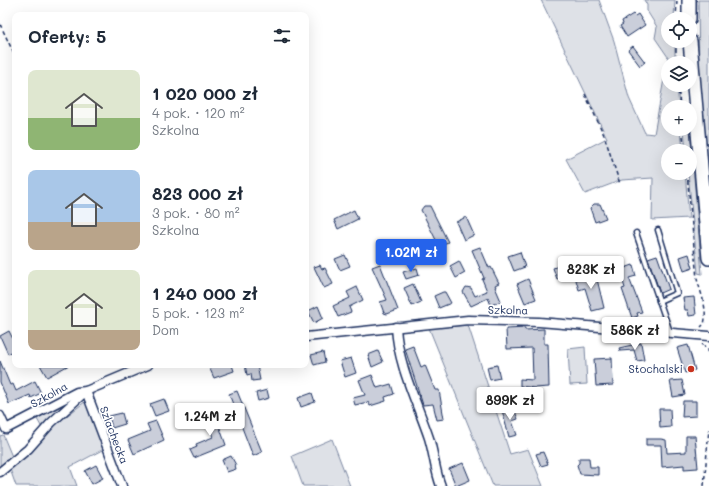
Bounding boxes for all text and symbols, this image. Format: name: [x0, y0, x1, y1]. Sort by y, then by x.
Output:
map controls: [661, 12, 697, 180]
button: locate: [661, 12, 697, 48]
text: Oferty: 5: [28, 25, 106, 47]
icon: filters: [271, 25, 293, 47]
button: layers: [661, 56, 697, 92]
text: 1 020 000 zł: [152, 82, 258, 104]
icon: home: [60, 86, 108, 134]
button: +: [661, 100, 697, 136]
text: 4 pok. · 120 m²: [152, 104, 245, 121]
text: Szkolna: [152, 121, 200, 138]
button: −: [661, 144, 697, 180]
text: 823 000 zł: [152, 182, 243, 204]
icon: home: [60, 186, 108, 234]
text: 3 pok. · 80 m²: [152, 204, 240, 221]
text: Szkolna: [152, 221, 200, 238]
pin: 1.02M zł: [370, 239, 452, 273]
text: 1.02M zł: [385, 243, 437, 260]
pin: 823K zł: [554, 256, 628, 290]
text: 823K zł: [567, 260, 615, 277]
text: 1 240 000 zł: [152, 282, 258, 304]
icon: home: [60, 286, 108, 334]
street label: Szkolna: [488, 302, 528, 317]
text: 5 pok. · 123 m²: [152, 304, 244, 321]
pin: 586K zł: [598, 317, 672, 351]
text: Dom: [152, 321, 179, 338]
text: 586K zł: [611, 321, 659, 338]
place label: Stochalski: [629, 361, 683, 376]
marker: Stochalski: [686, 364, 696, 374]
street label: Szkolna: [27, 378, 70, 411]
pin: 899K zł: [473, 387, 547, 421]
text: 899K zł: [486, 391, 534, 408]
pin: 1.24M zł: [169, 403, 251, 437]
street label: Szlachecka: [97, 404, 132, 466]
text: 1.24M zł: [184, 407, 236, 424]

